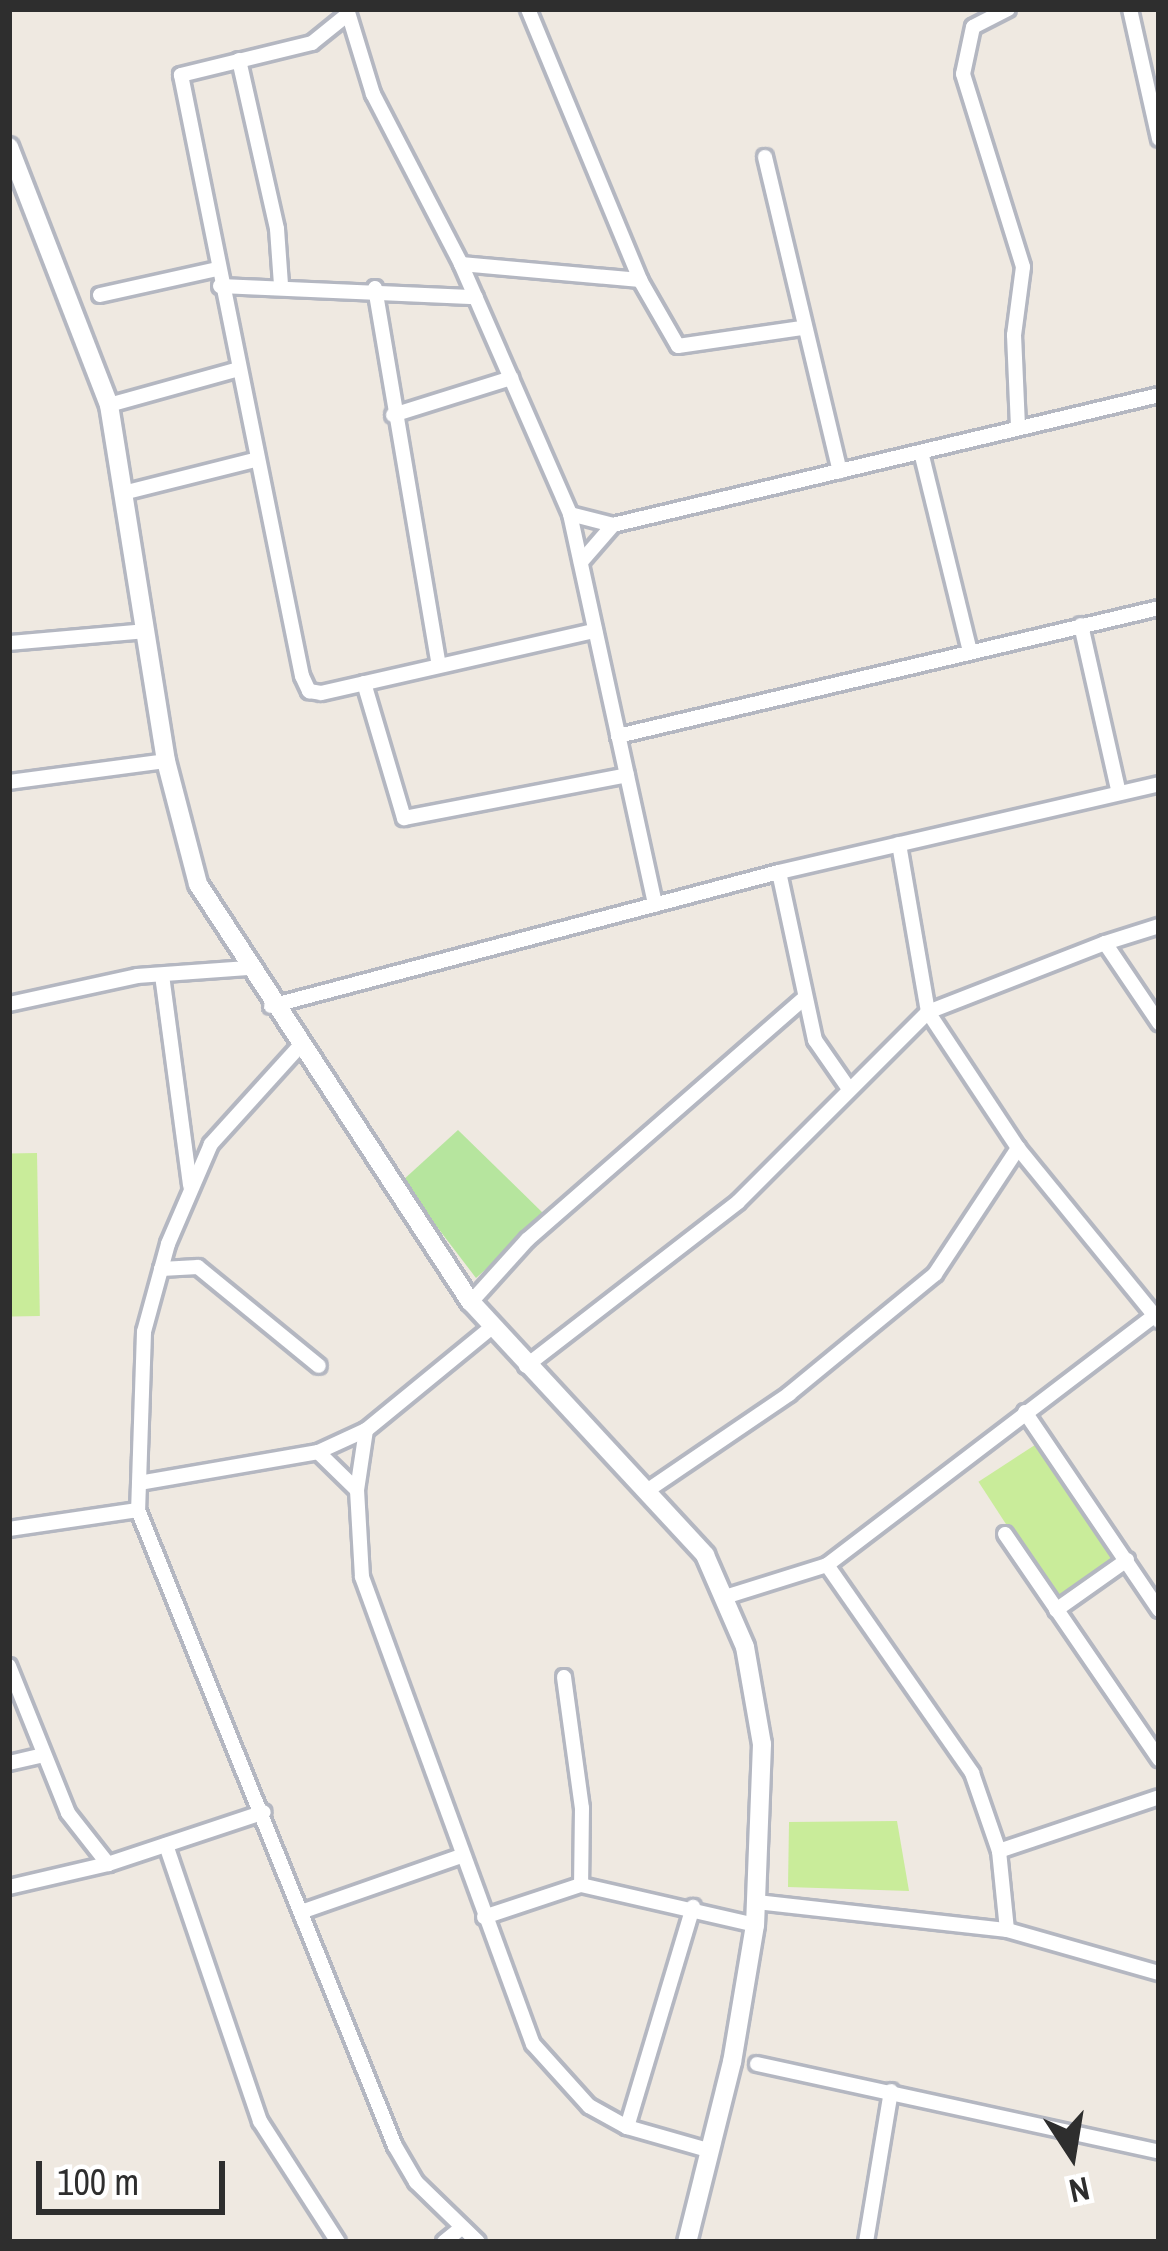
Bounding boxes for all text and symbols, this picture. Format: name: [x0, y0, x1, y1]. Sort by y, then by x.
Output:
north arrow: [1012, 2095, 1132, 2215]
scale bar: [42, 2137, 231, 2211]
text: 100 m: [57, 2158, 139, 2206]
text: N: [1065, 2167, 1094, 2214]

